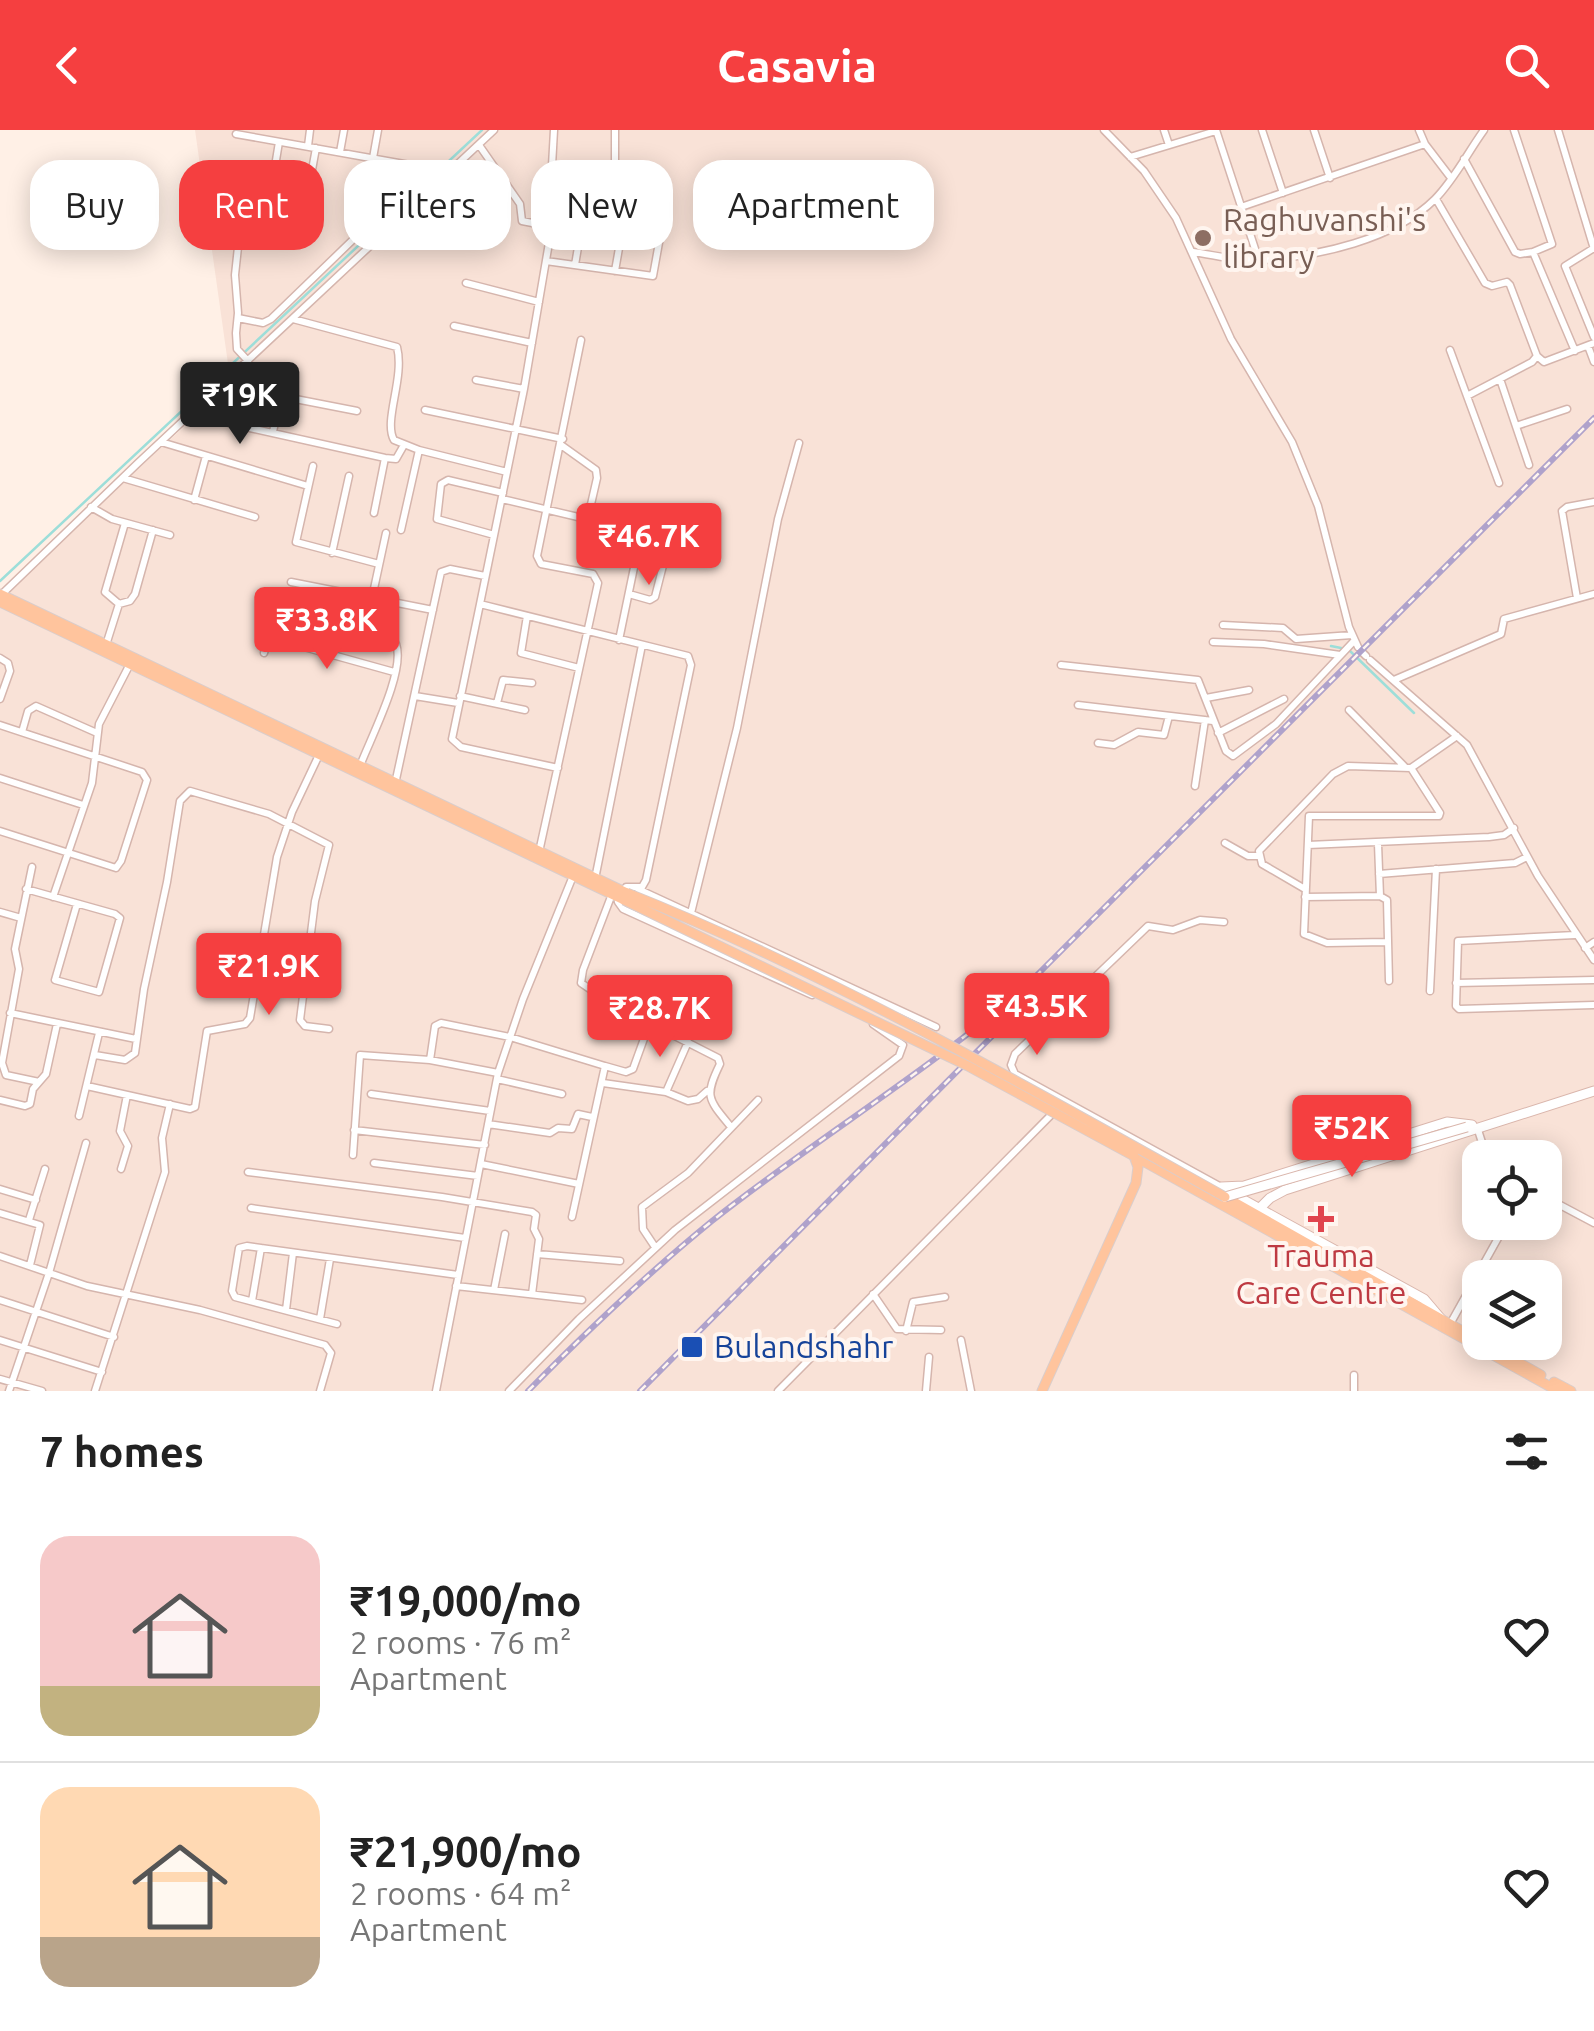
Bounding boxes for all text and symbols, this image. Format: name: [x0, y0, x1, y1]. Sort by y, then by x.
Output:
icon: back: [40, 38, 95, 93]
icon: search: [1499, 38, 1554, 93]
text: Casavia: [717, 40, 877, 91]
chip: Buy: [30, 160, 159, 250]
chip: Rent: [179, 160, 324, 250]
chip: Filters: [344, 160, 511, 250]
chip: New: [531, 160, 673, 250]
chip: Apartment: [693, 160, 934, 250]
place label: Raghuvanshi's library: [1223, 201, 1426, 274]
marker: Raghuvanshi's library: [1192, 227, 1214, 249]
pin: ₹19K: [181, 362, 299, 447]
text: ₹19K: [202, 376, 278, 412]
pin: ₹46.7K: [568, 503, 730, 588]
text: ₹46.7K: [598, 517, 700, 553]
pin: ₹33.8K: [246, 587, 408, 672]
text: ₹33.8K: [276, 601, 378, 637]
pin: ₹21.9K: [188, 933, 350, 1018]
text: ₹21.9K: [218, 947, 320, 983]
pin: ₹43.5K: [956, 973, 1118, 1058]
pin: ₹28.7K: [579, 975, 741, 1060]
text: ₹43.5K: [986, 987, 1088, 1023]
text: ₹28.7K: [609, 989, 711, 1025]
pin: ₹52K: [1293, 1095, 1411, 1180]
text: ₹52K: [1314, 1109, 1390, 1145]
map controls: [1462, 1140, 1562, 1360]
button: locate: [1462, 1140, 1562, 1240]
marker: Trauma Care Centre: [1308, 1206, 1334, 1232]
place label: Trauma Care Centre: [1235, 1237, 1407, 1310]
button: layers: [1462, 1260, 1562, 1360]
place label: Bulandshahr: [714, 1328, 894, 1364]
marker: Bulandshahr: [679, 1334, 705, 1360]
icon: filters: [1499, 1424, 1554, 1479]
text: 7 homes: [40, 1428, 204, 1475]
icon: home: [120, 1576, 240, 1696]
text: ₹19,000/mo: [350, 1577, 582, 1624]
icon: heart: [1499, 1609, 1554, 1664]
text: 2 rooms · 76 m²: [350, 1624, 571, 1660]
text: Apartment: [350, 1660, 507, 1696]
icon: home: [120, 1827, 240, 1947]
text: ₹21,900/mo: [350, 1828, 582, 1875]
icon: heart: [1499, 1860, 1554, 1915]
text: 2 rooms · 64 m²: [350, 1875, 571, 1911]
text: Apartment: [350, 1911, 507, 1947]

